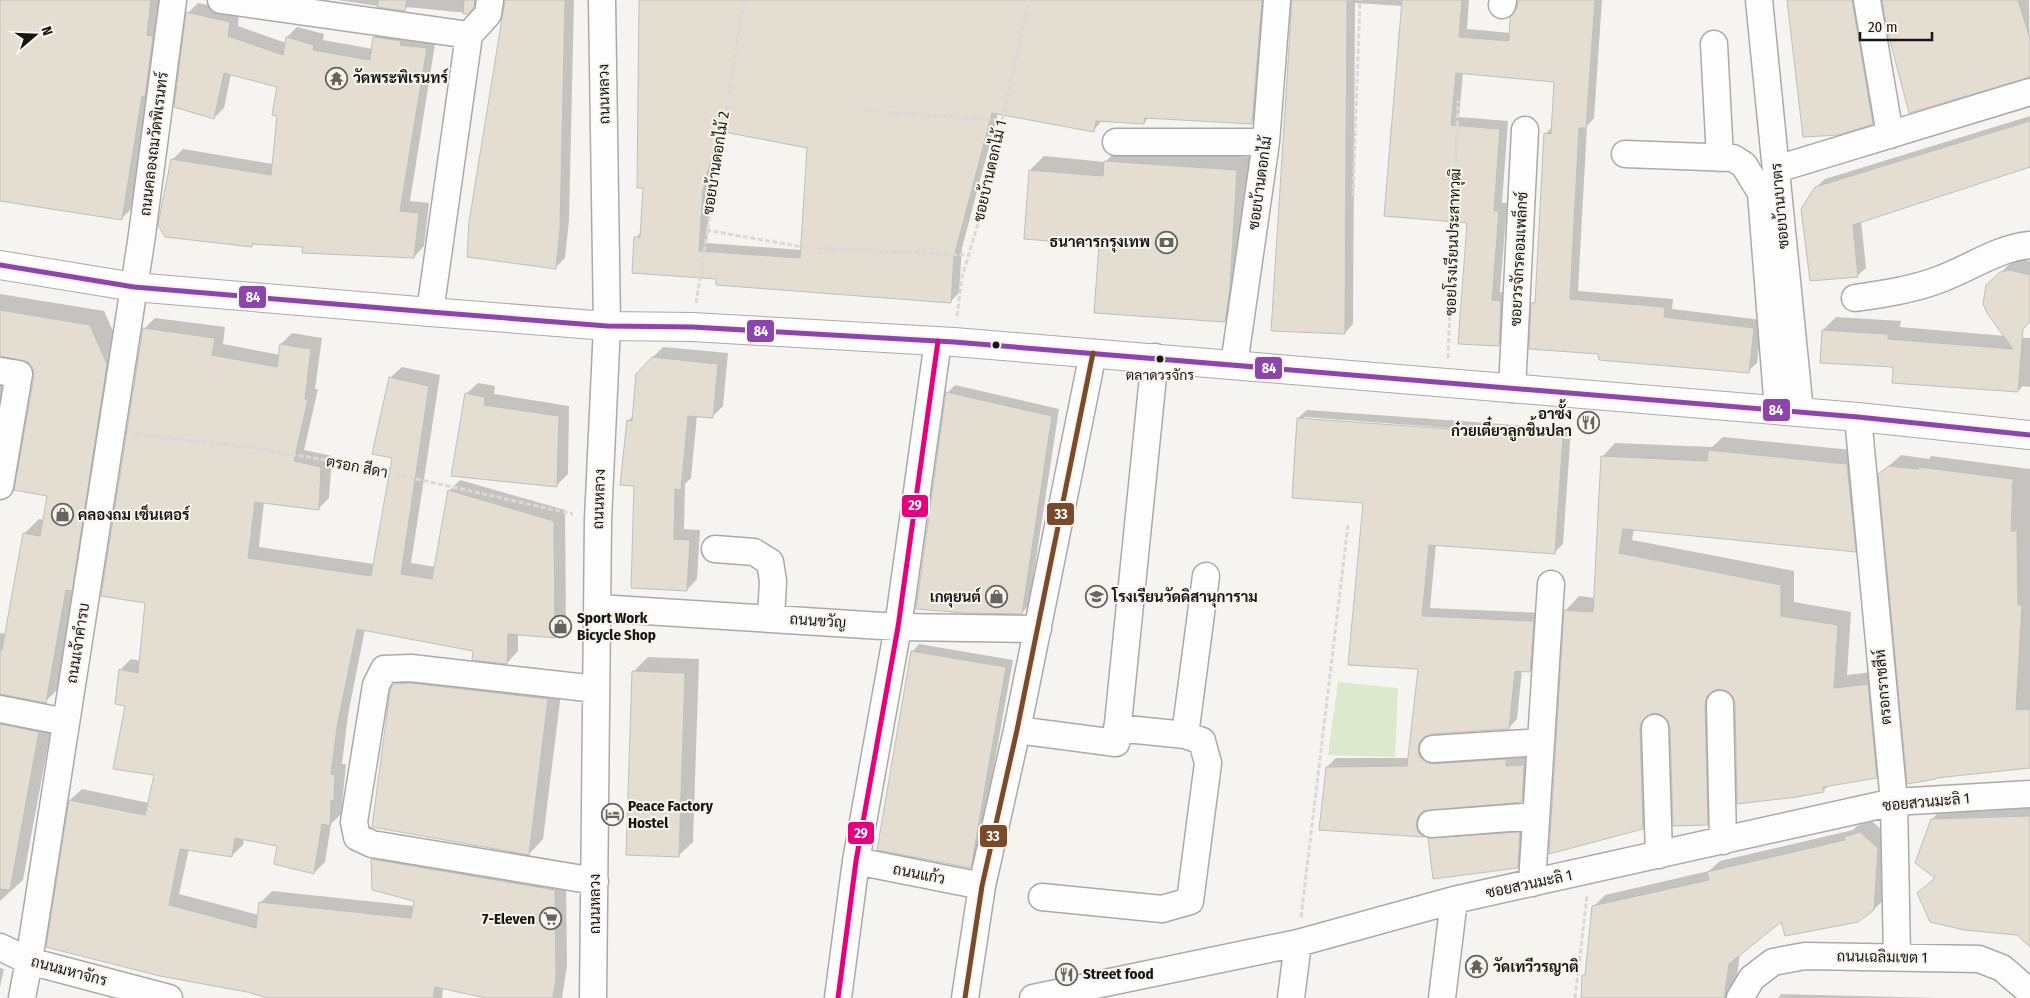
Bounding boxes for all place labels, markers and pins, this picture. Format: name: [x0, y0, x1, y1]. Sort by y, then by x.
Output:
temple icon: วัดพระพิเรนทร์: [325, 66, 349, 90]
place label: วัดพระพิเรนทร์: [353, 68, 449, 87]
bank icon: ธนาคารกรุงเทพ: [1154, 230, 1178, 254]
place label: ธนาคารกรุงเทพ: [1050, 233, 1150, 253]
unlabelled marker: [991, 340, 1001, 350]
marker: ตลาดวรจักร: [1155, 354, 1165, 364]
place label: ตลาดวรจักร: [1126, 367, 1194, 384]
place label: อาซั้ง ก๋วยเตี๋ยวลูกชิ้นปลา: [1451, 399, 1572, 442]
restaurant icon: อาซั้ง ก๋วยเตี๋ยวลูกชิ้นปลา: [1576, 411, 1600, 435]
shop icon: คลองถม เซ็นเตอร์: [50, 503, 74, 527]
place label: คลองถม เซ็นเตอร์: [78, 504, 191, 524]
shop icon: เกตุยนต์: [985, 585, 1009, 609]
school or university icon: โรงเรียนวัดดิสานุการาม: [1084, 585, 1108, 609]
place label: โรงเรียนวัดดิสานุการาม: [1111, 586, 1258, 608]
place label: เกตุยนต์: [930, 587, 982, 608]
place label: Sport Work Bicycle Shop: [577, 609, 656, 644]
shop icon: Sport Work Bicycle Shop: [549, 615, 573, 639]
place label: Peace Factory Hostel: [628, 797, 714, 832]
hotel icon: Peace Factory Hostel: [600, 803, 624, 827]
supermarket icon: 7-Eleven: [539, 907, 563, 931]
place label: 7-Eleven: [482, 910, 535, 928]
temple icon: วัดเทวีวรญาติ: [1465, 955, 1489, 979]
place label: วัดเทวีวรญาติ: [1493, 957, 1579, 976]
restaurant icon: Street food: [1055, 962, 1079, 986]
place label: Street food: [1083, 965, 1154, 983]

